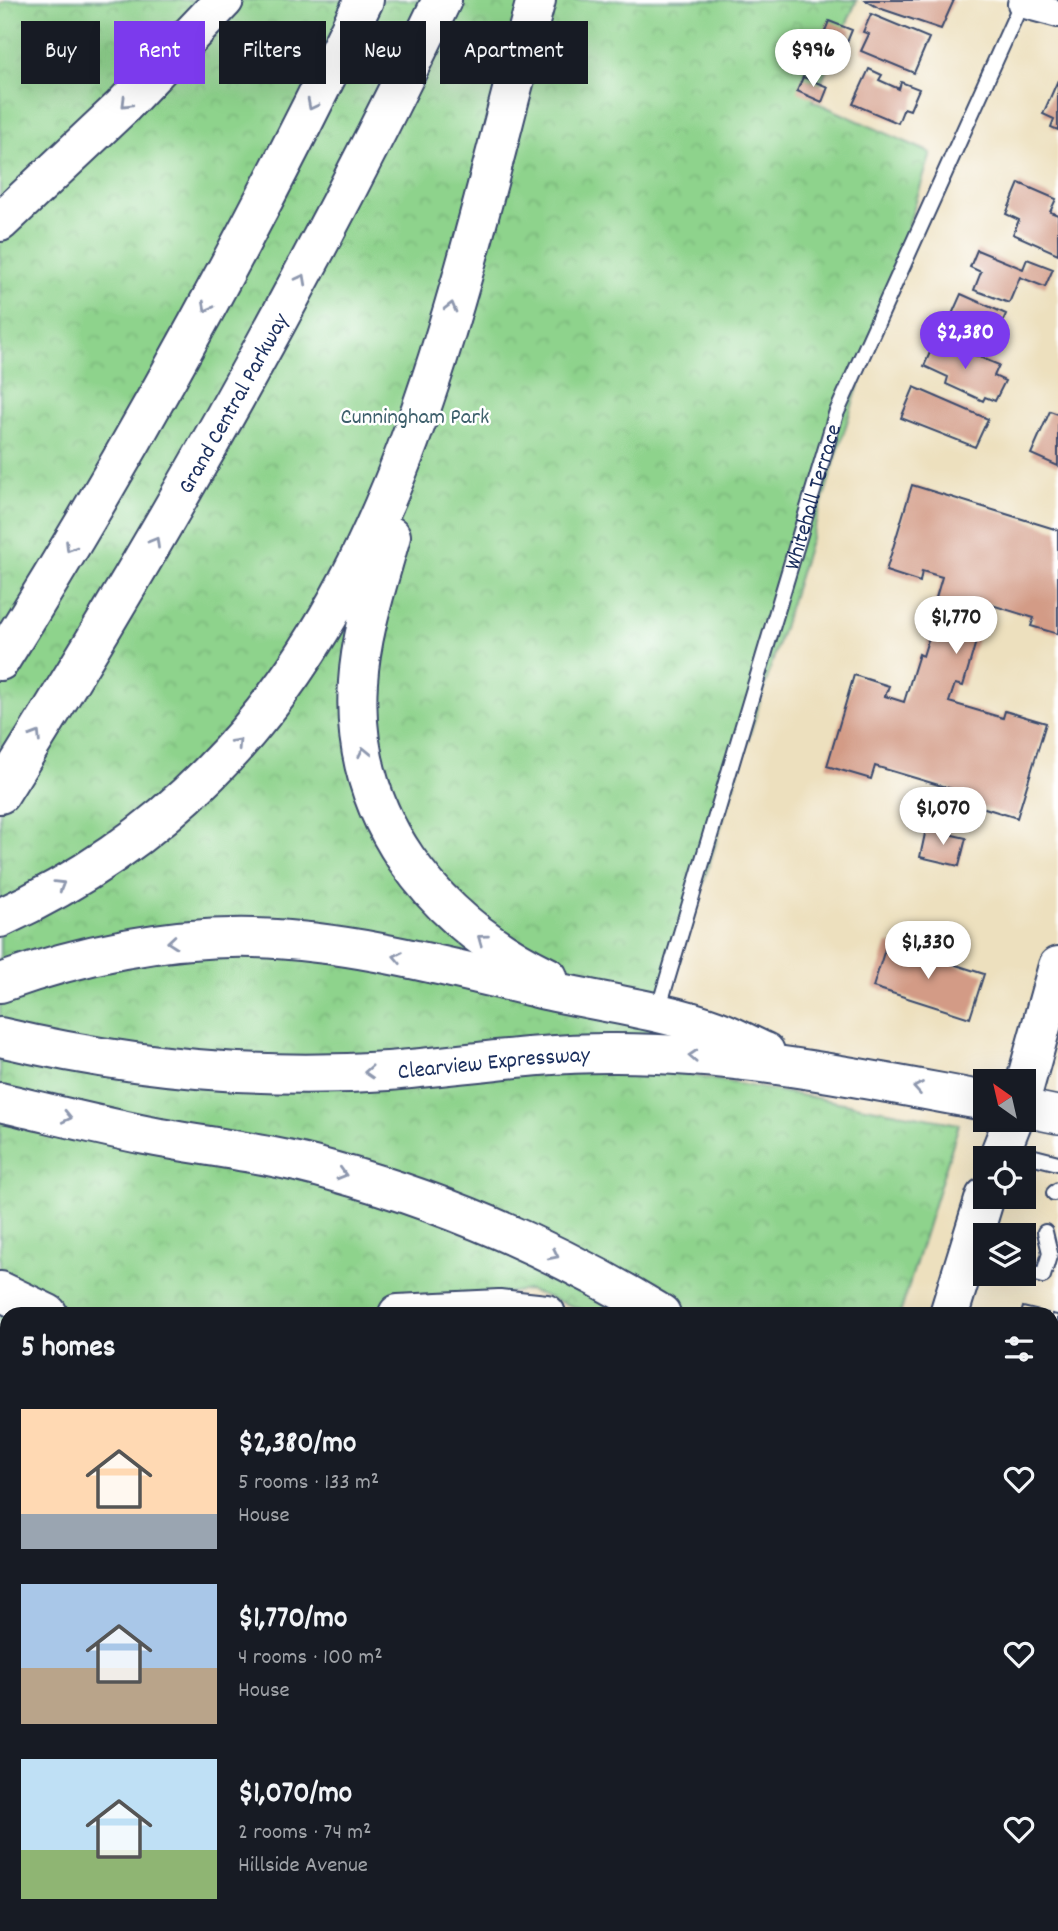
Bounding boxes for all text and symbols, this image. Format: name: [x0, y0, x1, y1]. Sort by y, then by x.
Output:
chip: Buy: [21, 21, 100, 84]
chip: Rent: [114, 21, 205, 84]
chip: Filters: [219, 21, 326, 84]
chip: New: [340, 21, 426, 84]
chip: Apartment: [440, 21, 588, 84]
pin: $996: [772, 29, 854, 89]
text: $996: [791, 35, 835, 68]
one-way arrow: [121, 94, 134, 107]
one-way arrow: [307, 98, 321, 110]
one-way arrow: [293, 274, 307, 286]
one-way arrow: [202, 300, 216, 312]
one-way arrow: [443, 302, 458, 314]
street label: Grand Central Parkway: [171, 307, 299, 501]
pin: $2,380: [908, 312, 1022, 371]
text: $2,380: [936, 317, 994, 350]
park label: Cunningham Park: [340, 402, 490, 435]
street label: Whitehall Terrace: [777, 420, 852, 574]
one-way arrow: [147, 536, 160, 549]
one-way arrow: [66, 540, 79, 553]
pin: $1,770: [899, 596, 1013, 656]
text: $1,770: [930, 602, 982, 635]
one-way arrow: [28, 731, 41, 744]
one-way arrow: [228, 738, 241, 751]
one-way arrow: [357, 746, 372, 758]
pin: $1,070: [886, 788, 1000, 847]
text: $1,070: [916, 793, 970, 826]
one-way arrow: [52, 880, 65, 893]
pin: $1,330: [871, 922, 985, 981]
text: $1,330: [901, 927, 955, 960]
one-way arrow: [167, 934, 178, 949]
one-way arrow: [478, 935, 490, 947]
one-way arrow: [392, 950, 404, 965]
street label: Clearview Expressway: [396, 1040, 591, 1090]
one-way arrow: [687, 1048, 698, 1063]
one-way arrow: [363, 1064, 374, 1079]
north arrow: [973, 1069, 1036, 1132]
map controls: [973, 1069, 1036, 1286]
one-way arrow: [912, 1082, 924, 1097]
one-way arrow: [60, 1109, 72, 1123]
button: locate: [973, 1146, 1036, 1209]
one-way arrow: [336, 1165, 348, 1180]
button: layers: [973, 1223, 1036, 1286]
one-way arrow: [547, 1246, 559, 1260]
text: 5 homes: [21, 1328, 115, 1371]
icon: filters: [1000, 1330, 1038, 1368]
text: $2,380/mo: [238, 1424, 356, 1467]
icon: home: [77, 1437, 161, 1521]
icon: heart: [1000, 1460, 1038, 1498]
text: 5 rooms · 133 m²: [238, 1467, 379, 1500]
text: House: [238, 1500, 290, 1533]
text: $1,770/mo: [238, 1599, 347, 1642]
icon: home: [77, 1612, 161, 1696]
icon: heart: [1000, 1635, 1038, 1673]
text: 4 rooms · 100 m²: [238, 1642, 383, 1675]
text: House: [238, 1675, 290, 1708]
text: $1,070/mo: [238, 1774, 352, 1817]
icon: home: [77, 1787, 161, 1871]
icon: heart: [1000, 1810, 1038, 1848]
text: 2 rooms · 74 m²: [238, 1817, 371, 1850]
text: Hillside Avenue: [238, 1850, 368, 1883]

